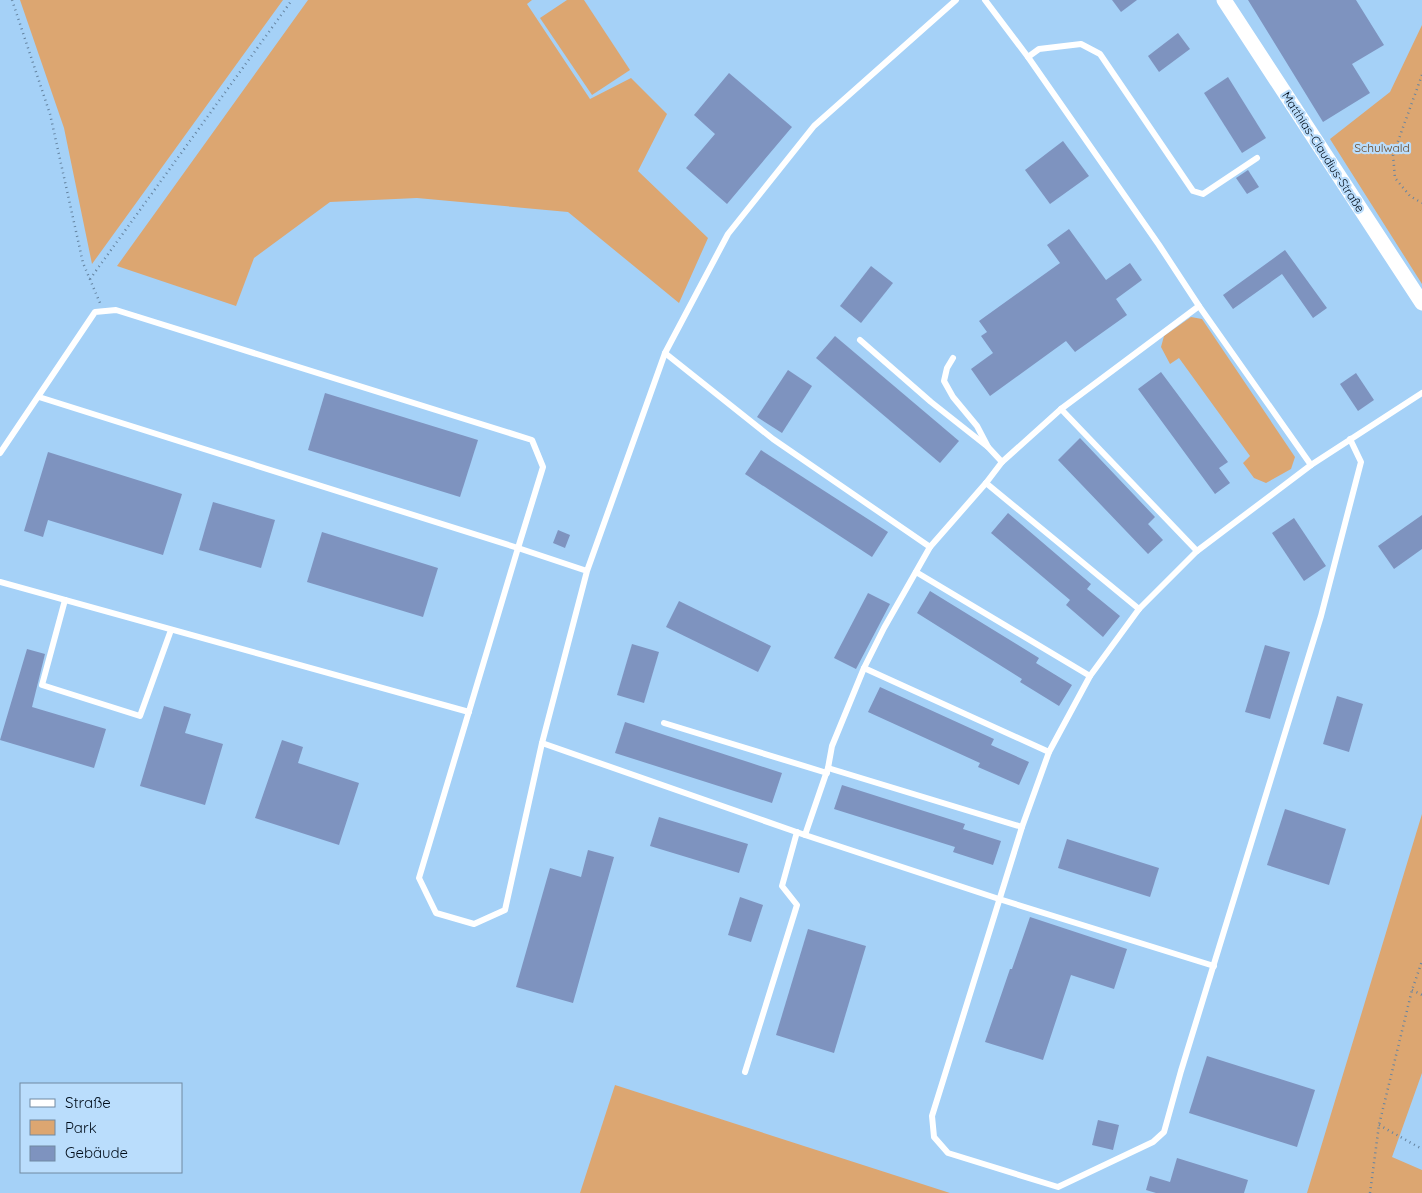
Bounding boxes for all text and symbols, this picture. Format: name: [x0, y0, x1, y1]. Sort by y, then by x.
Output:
street label: Matthias-Claudius-Straße: [1279, 89, 1368, 215]
park label: Schulwald: [1354, 140, 1410, 155]
legend: [20, 1083, 182, 1173]
text: Straße: [65, 1093, 111, 1112]
text: Park: [65, 1118, 97, 1137]
text: Gebäude: [65, 1143, 128, 1162]

